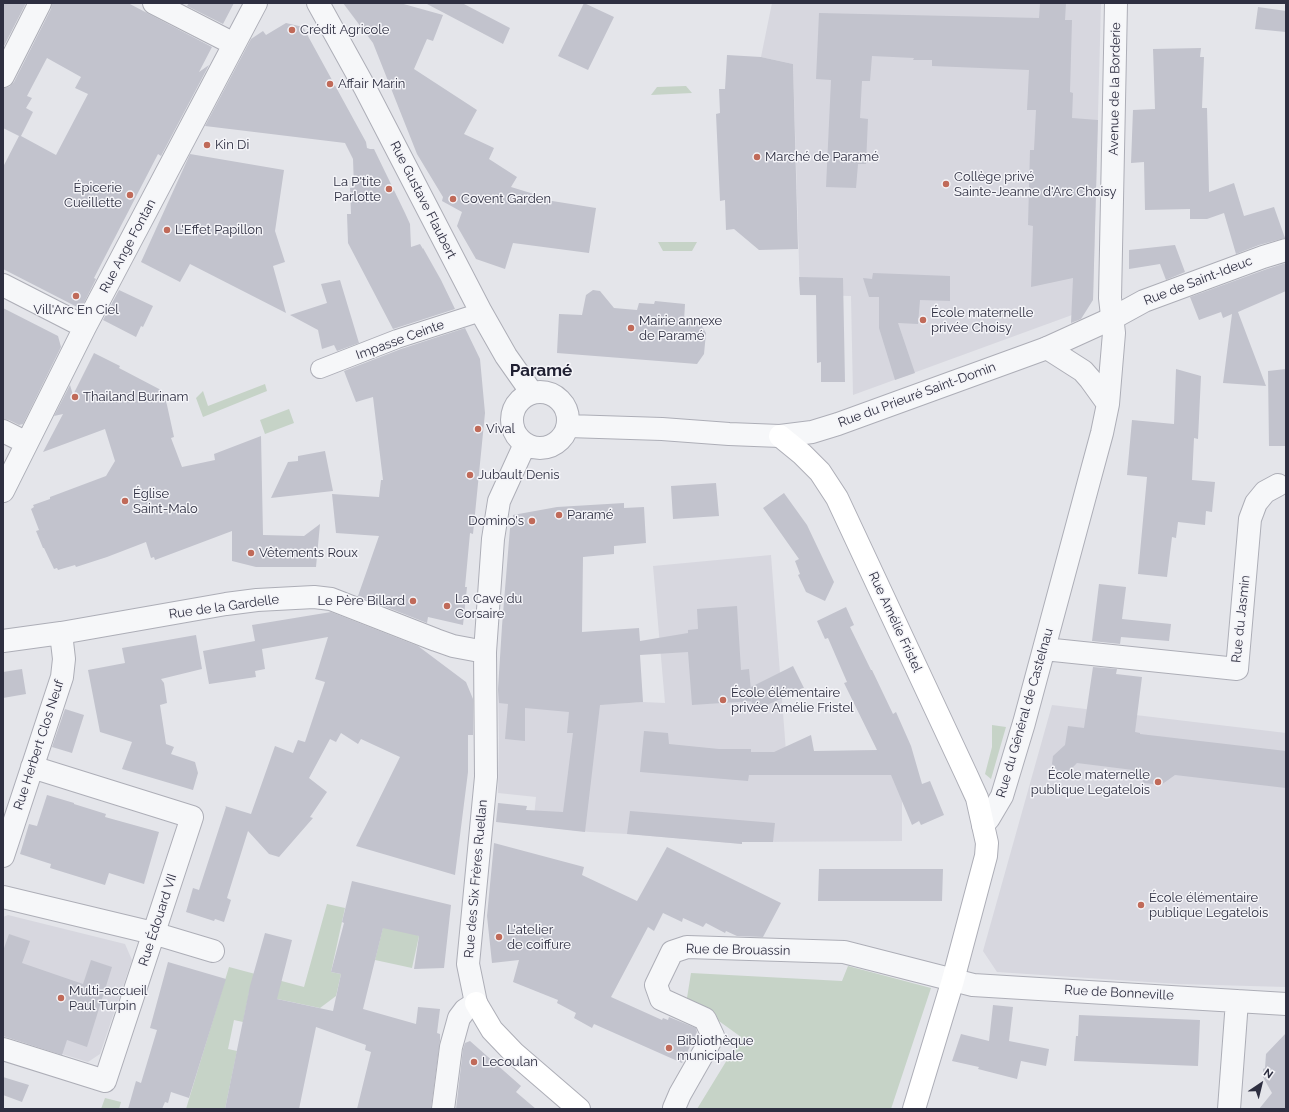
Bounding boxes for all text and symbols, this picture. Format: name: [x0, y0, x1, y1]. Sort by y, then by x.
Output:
place label: Crédit Agricole: [300, 22, 389, 38]
street label: Avenue de la Borderie: [1106, 22, 1124, 156]
marker: Crédit Agricole: [287, 25, 297, 35]
place label: Affair Marin: [338, 76, 405, 92]
marker: Affair Marin: [325, 79, 335, 89]
place label: Kin Di: [215, 137, 249, 153]
street label: Rue Gustave Flaubert: [387, 139, 459, 261]
marker: Kin Di: [202, 140, 212, 150]
place label: Marché de Paramé: [765, 149, 879, 165]
marker: Marché de Paramé: [752, 152, 762, 162]
place label: Collège privé Sainte-Jeanne d'Arc Choisy: [954, 169, 1117, 200]
place label: La P'tite Parlotte: [333, 174, 381, 205]
marker: Collège privé Sainte-Jeanne d'Arc Choisy: [941, 179, 951, 189]
place label: Épicerie Cueillette: [64, 180, 122, 211]
marker: La P'tite Parlotte: [384, 184, 394, 194]
marker: Épicerie Cueillette: [125, 190, 135, 200]
place label: Covent Garden: [461, 191, 551, 207]
marker: Covent Garden: [448, 194, 458, 204]
street label: Rue Ange Fontan: [97, 196, 159, 296]
place label: L'Effet Papillon: [175, 222, 263, 238]
marker: L'Effet Papillon: [162, 225, 172, 235]
street label: Rue de Saint-Ideuc: [1142, 253, 1254, 309]
marker: Vill'Arc En Ciel: [71, 291, 81, 301]
place label: Vill'Arc En Ciel: [33, 302, 119, 318]
place label: École maternelle privée Choisy: [931, 305, 1033, 336]
place label: Mairie annexe de Paramé: [639, 313, 722, 344]
marker: École maternelle privée Choisy: [918, 315, 928, 325]
street label: Impasse Ceinte: [354, 317, 446, 363]
marker: Mairie annexe de Paramé: [626, 323, 636, 333]
street label: Rue du Prieuré Saint-Domin: [836, 359, 998, 431]
district label: Paramé: [510, 361, 572, 381]
place label: Thailand Burinam: [83, 389, 188, 405]
marker: Thailand Burinam: [70, 392, 80, 402]
place label: Vival: [486, 421, 515, 437]
marker: Vival: [473, 424, 483, 434]
place label: Jubault Denis: [478, 467, 560, 483]
marker: Jubault Denis: [465, 470, 475, 480]
place label: Église Saint-Malo: [133, 486, 198, 517]
marker: Église Saint-Malo: [120, 496, 130, 506]
place label: Paramé: [567, 507, 613, 523]
marker: Paramé: [554, 510, 564, 520]
place label: Domino's: [468, 513, 524, 529]
marker: Domino's: [527, 516, 537, 526]
place label: Vêtements Roux: [259, 545, 358, 561]
marker: Vêtements Roux: [246, 548, 256, 558]
street label: Rue Amélie Fristel: [865, 569, 925, 675]
street label: Rue du Jasmin: [1229, 574, 1253, 664]
place label: La Cave du Corsaire: [455, 591, 522, 622]
street label: Rue de la Gardelle: [168, 592, 280, 622]
place label: Le Père Billard: [318, 593, 405, 609]
marker: Le Père Billard: [408, 596, 418, 606]
marker: La Cave du Corsaire: [442, 601, 452, 611]
street label: Rue du Général de Castelnau: [993, 626, 1057, 800]
street label: Rue Herbert Clos Neuf: [11, 678, 67, 812]
place label: École élémentaire privée Amélie Fristel: [731, 685, 854, 716]
marker: École élémentaire privée Amélie Fristel: [718, 695, 728, 705]
place label: École maternelle publique Legatelois: [1031, 767, 1150, 798]
marker: École maternelle publique Legatelois: [1153, 777, 1163, 787]
street label: Rue des Six Frères Ruellan: [461, 799, 491, 959]
street label: Rue Édouard VII: [136, 872, 180, 968]
place label: École élémentaire publique Legatelois: [1149, 890, 1268, 921]
marker: École élémentaire publique Legatelois: [1136, 900, 1146, 910]
place label: L'atelier de coiffure: [507, 922, 571, 953]
marker: L'atelier de coiffure: [494, 932, 504, 942]
street label: Rue de Brouassin: [686, 941, 790, 959]
street label: Rue de Bonneville: [1064, 982, 1174, 1004]
place label: Multi-accueil Paul Turpin: [69, 983, 147, 1014]
marker: Multi-accueil Paul Turpin: [56, 993, 66, 1003]
place label: Bibliothèque municipale: [677, 1033, 753, 1064]
marker: Bibliothèque municipale: [664, 1043, 674, 1053]
place label: Lecoulan: [482, 1054, 538, 1070]
marker: Lecoulan: [469, 1057, 479, 1067]
north arrow: [1241, 1064, 1281, 1104]
text: N: [1261, 1066, 1275, 1081]

